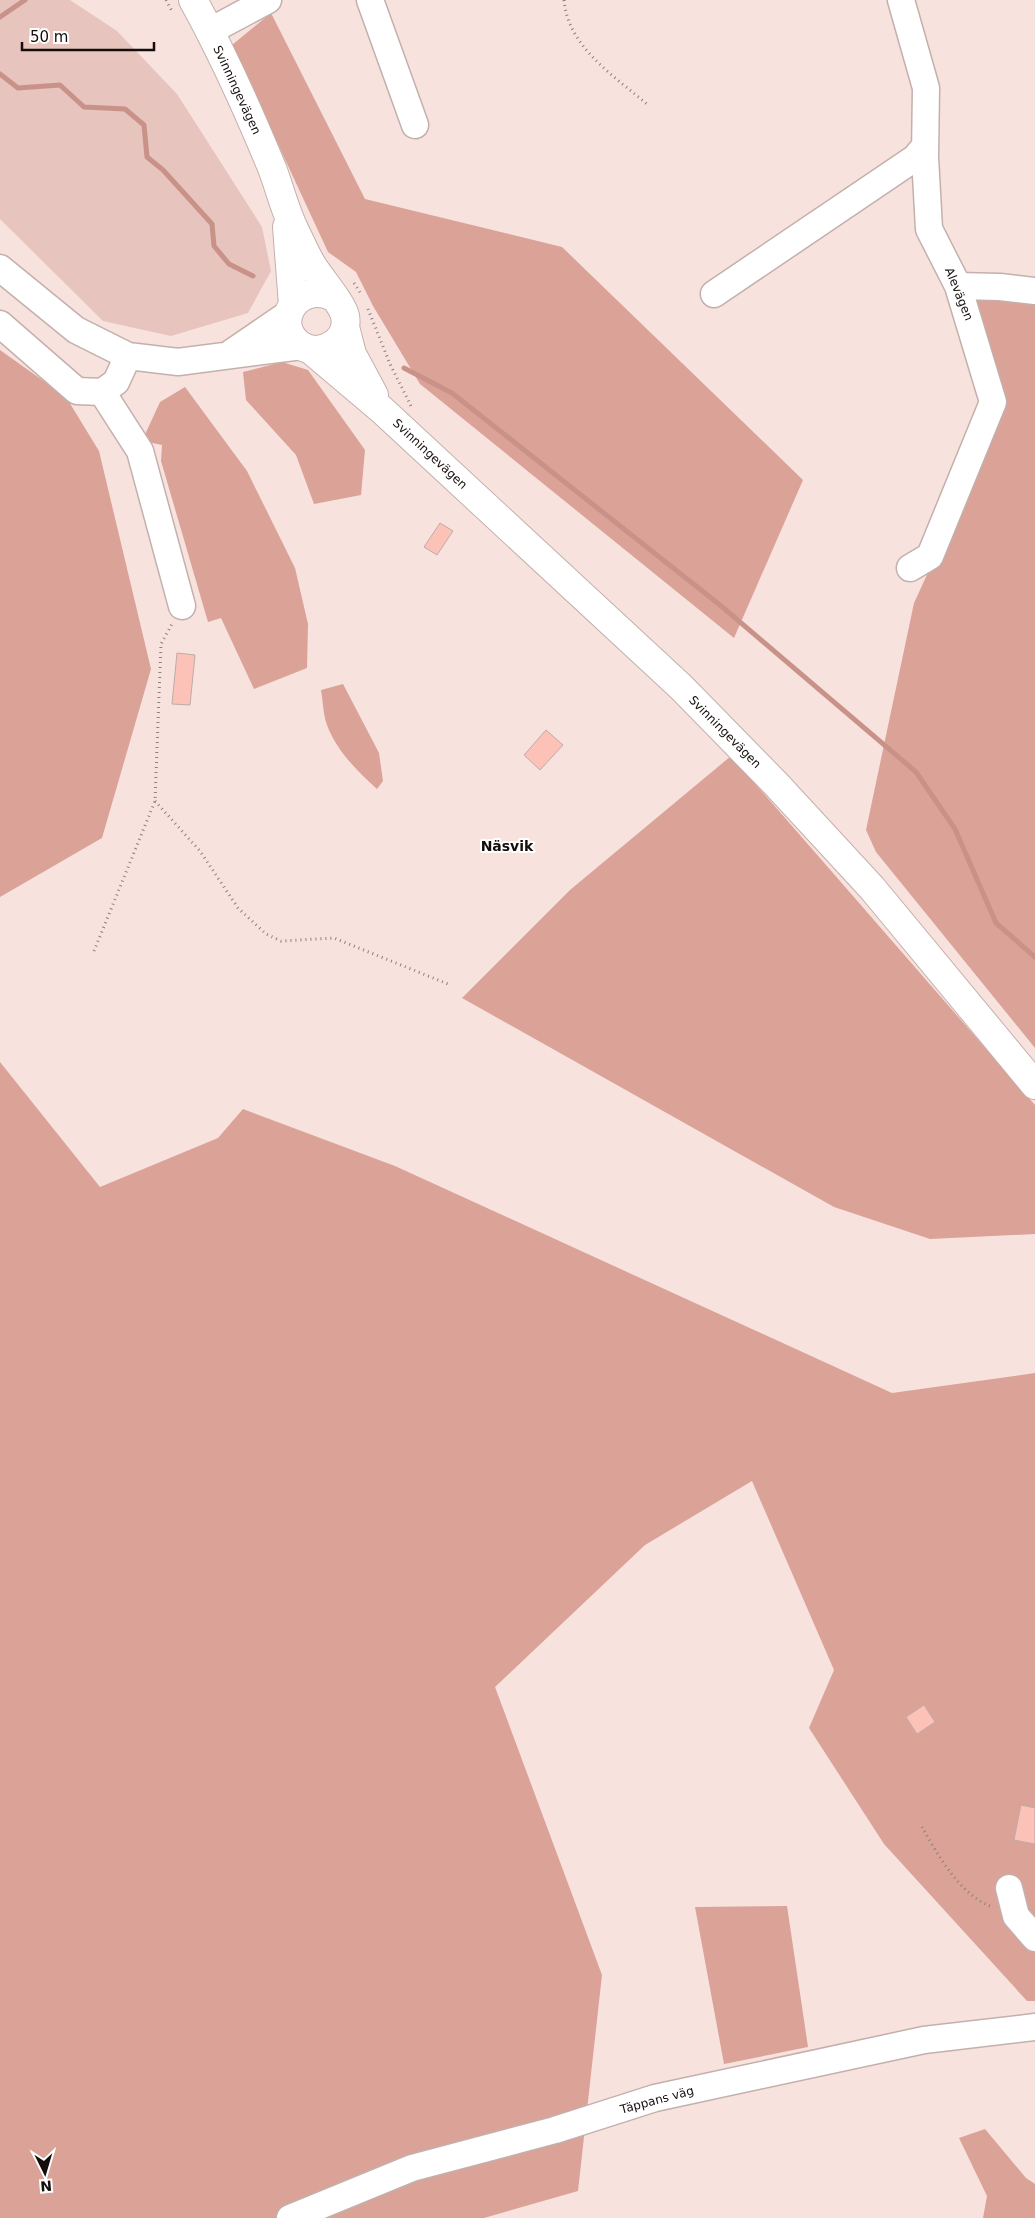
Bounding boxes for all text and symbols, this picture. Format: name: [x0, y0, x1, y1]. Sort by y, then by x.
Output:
scale bar: [22, 20, 155, 52]
text: 50 m: [30, 28, 68, 46]
street label: Svinningevägen: [210, 43, 264, 137]
street label: Alevägen: [942, 265, 976, 323]
street label: Svinningevägen: [390, 416, 470, 492]
street label: Svinningevägen: [686, 693, 764, 771]
district label: Näsvik: [481, 838, 534, 854]
street label: Täppans väg: [618, 2083, 695, 2117]
north arrow: [20, 2148, 70, 2198]
text: N: [40, 2177, 53, 2194]

